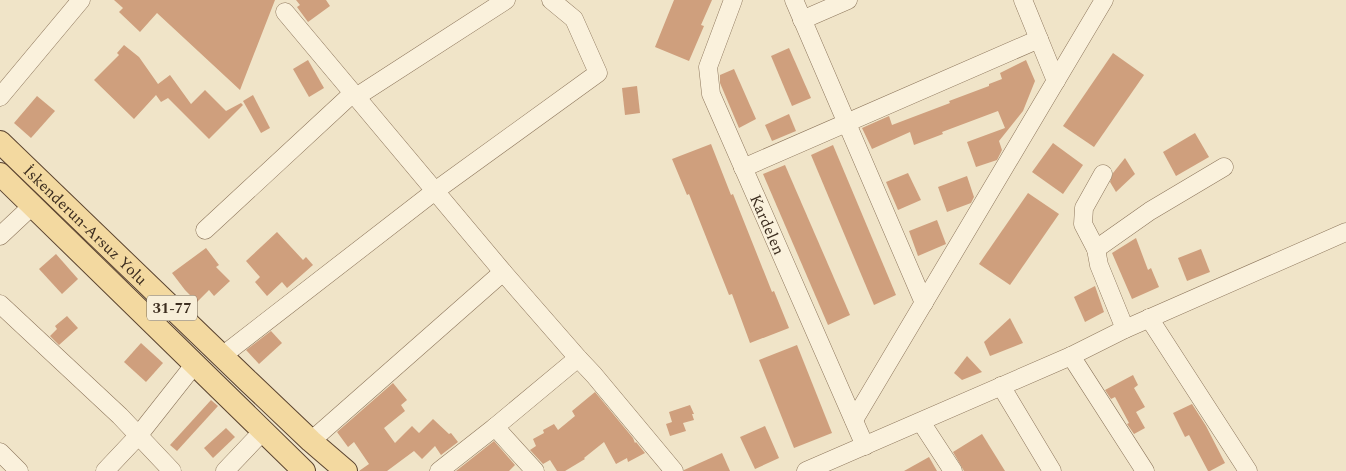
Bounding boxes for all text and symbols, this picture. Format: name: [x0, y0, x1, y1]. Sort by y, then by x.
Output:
street label: İskenderun-Arsuz Yolu: [17, 160, 153, 291]
street label: Kardelen: [743, 191, 791, 259]
road number: 31-77: [147, 296, 197, 320]

